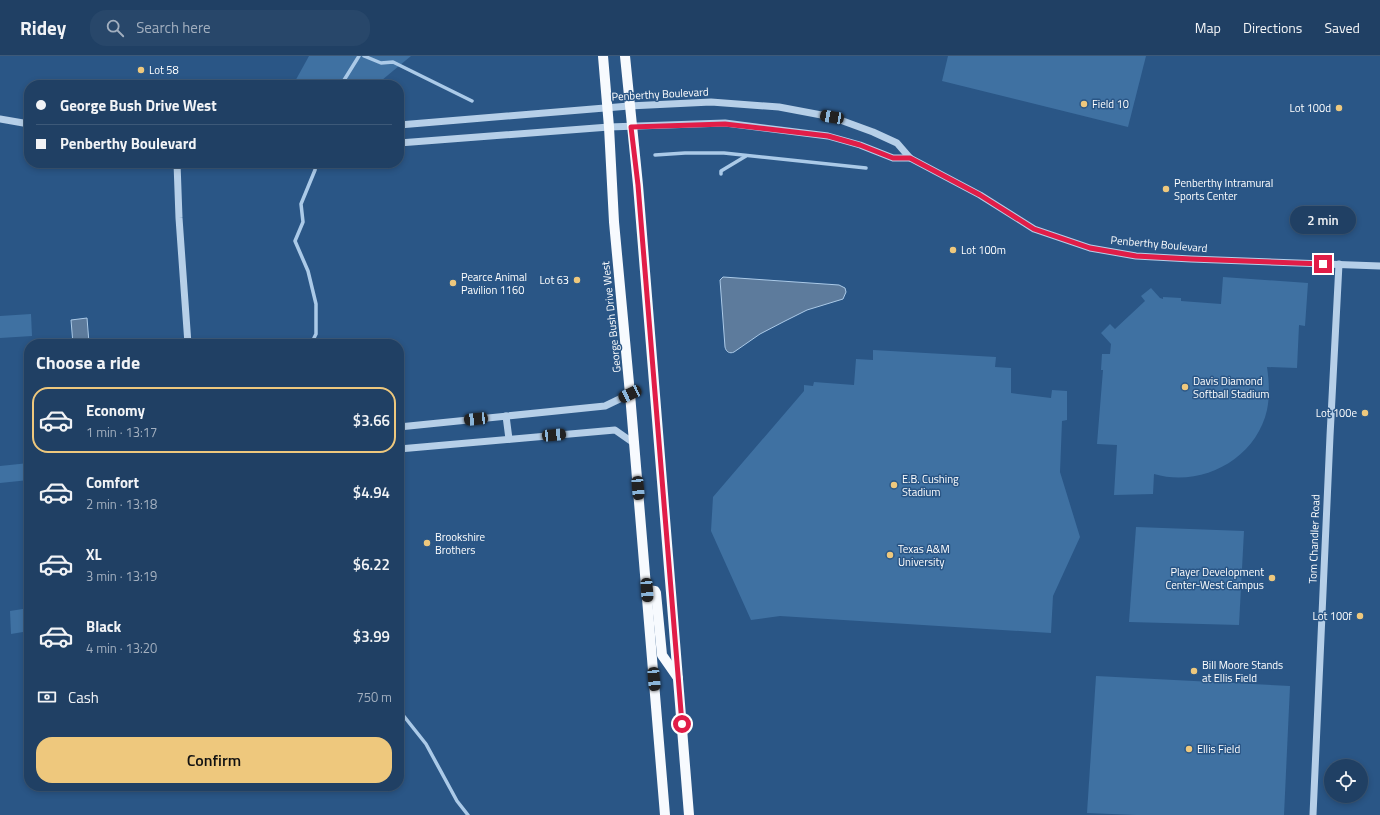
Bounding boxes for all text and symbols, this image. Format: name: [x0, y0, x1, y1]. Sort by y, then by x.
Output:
search box: [90, 10, 370, 46]
text: Ridey: [20, 13, 66, 42]
text: Search here: [136, 16, 211, 39]
icon: search: [104, 17, 126, 39]
text: Map: [1195, 17, 1221, 38]
text: Directions: [1243, 17, 1302, 38]
text: Saved: [1324, 17, 1360, 38]
place label: Lot 58: [149, 62, 179, 78]
marker: Lot 58: [136, 65, 146, 75]
street label: Penberthy Boulevard: [611, 83, 709, 105]
text: George Bush Drive West: [60, 94, 217, 117]
place label: Field 10: [1092, 96, 1129, 112]
marker: Field 10: [1079, 99, 1089, 109]
place label: Lot 100d: [1289, 100, 1331, 116]
marker: Lot 100d: [1334, 103, 1344, 113]
car: [819, 109, 845, 125]
text: Penberthy Boulevard: [60, 132, 197, 155]
place label: Penberthy Intramural Sports Center: [1174, 175, 1273, 204]
marker: Penberthy Intramural Sports Center: [1161, 184, 1171, 194]
callout: 2 min: [1290, 206, 1356, 234]
text: 2 min: [1307, 210, 1339, 230]
street label: Penberthy Boulevard: [1110, 232, 1208, 256]
place label: Lot 100m: [961, 242, 1006, 258]
marker: Lot 100m: [948, 245, 958, 255]
route end: [1314, 255, 1332, 273]
street label: George Bush Drive West: [597, 260, 625, 374]
place label: Pearce Animal Pavilion 1160: [461, 269, 527, 298]
place label: Lot 63: [539, 272, 569, 288]
marker: Lot 63: [572, 275, 582, 285]
marker: Pearce Animal Pavilion 1160: [448, 278, 458, 288]
text: Choose a ride: [36, 349, 140, 376]
place label: Davis Diamond Softball Stadium: [1193, 373, 1270, 402]
marker: Davis Diamond Softball Stadium: [1180, 382, 1190, 392]
car: [617, 383, 643, 405]
text: Economy: [86, 399, 145, 422]
icon: car: [38, 402, 74, 438]
place label: Lot 100e: [1316, 405, 1357, 421]
marker: Lot 100e: [1360, 408, 1370, 418]
text: $3.66: [353, 409, 390, 432]
car: [463, 412, 489, 426]
text: 1 min · 13:17: [86, 422, 157, 442]
car: [542, 428, 566, 442]
text: Comfort: [86, 471, 139, 494]
place label: E.B. Cushing Stadium: [902, 471, 959, 500]
icon: car: [38, 474, 74, 510]
car: [631, 476, 645, 500]
marker: E.B. Cushing Stadium: [889, 480, 899, 490]
text: $4.94: [353, 481, 390, 504]
text: 2 min · 13:18: [86, 494, 157, 514]
street label: Tom Chandler Road: [1304, 494, 1324, 584]
place label: Brookshire Brothers: [435, 529, 485, 558]
marker: Brookshire Brothers: [422, 538, 432, 548]
place label: Texas A&M University: [898, 541, 950, 570]
text: XL: [86, 543, 102, 566]
icon: car: [38, 546, 74, 582]
marker: Texas A&M University: [885, 550, 895, 560]
text: $6.22: [353, 553, 390, 576]
place label: Player Development Center-West Campus: [1165, 564, 1264, 593]
text: 3 min · 13:19: [86, 566, 157, 586]
marker: Player Development Center-West Campus: [1267, 573, 1277, 583]
car: [640, 578, 654, 602]
place label: Lot 100f: [1313, 608, 1352, 624]
marker: Lot 100f: [1355, 611, 1365, 621]
text: Black: [86, 615, 121, 638]
icon: car: [38, 618, 74, 654]
text: $3.99: [353, 625, 390, 648]
text: 4 min · 13:20: [86, 638, 157, 658]
place label: Bill Moore Stands at Ellis Field: [1202, 657, 1283, 686]
marker: Bill Moore Stands at Ellis Field: [1189, 666, 1199, 676]
car: [647, 667, 661, 691]
icon: cash: [36, 686, 58, 708]
text: Cash: [68, 686, 99, 709]
text: 750 m: [356, 687, 392, 707]
route start: [673, 715, 691, 733]
button: Confirm: [36, 737, 392, 783]
place label: Ellis Field: [1197, 741, 1240, 757]
marker: Ellis Field: [1184, 744, 1194, 754]
map controls: [1324, 759, 1368, 803]
button: locate: [1324, 759, 1368, 803]

